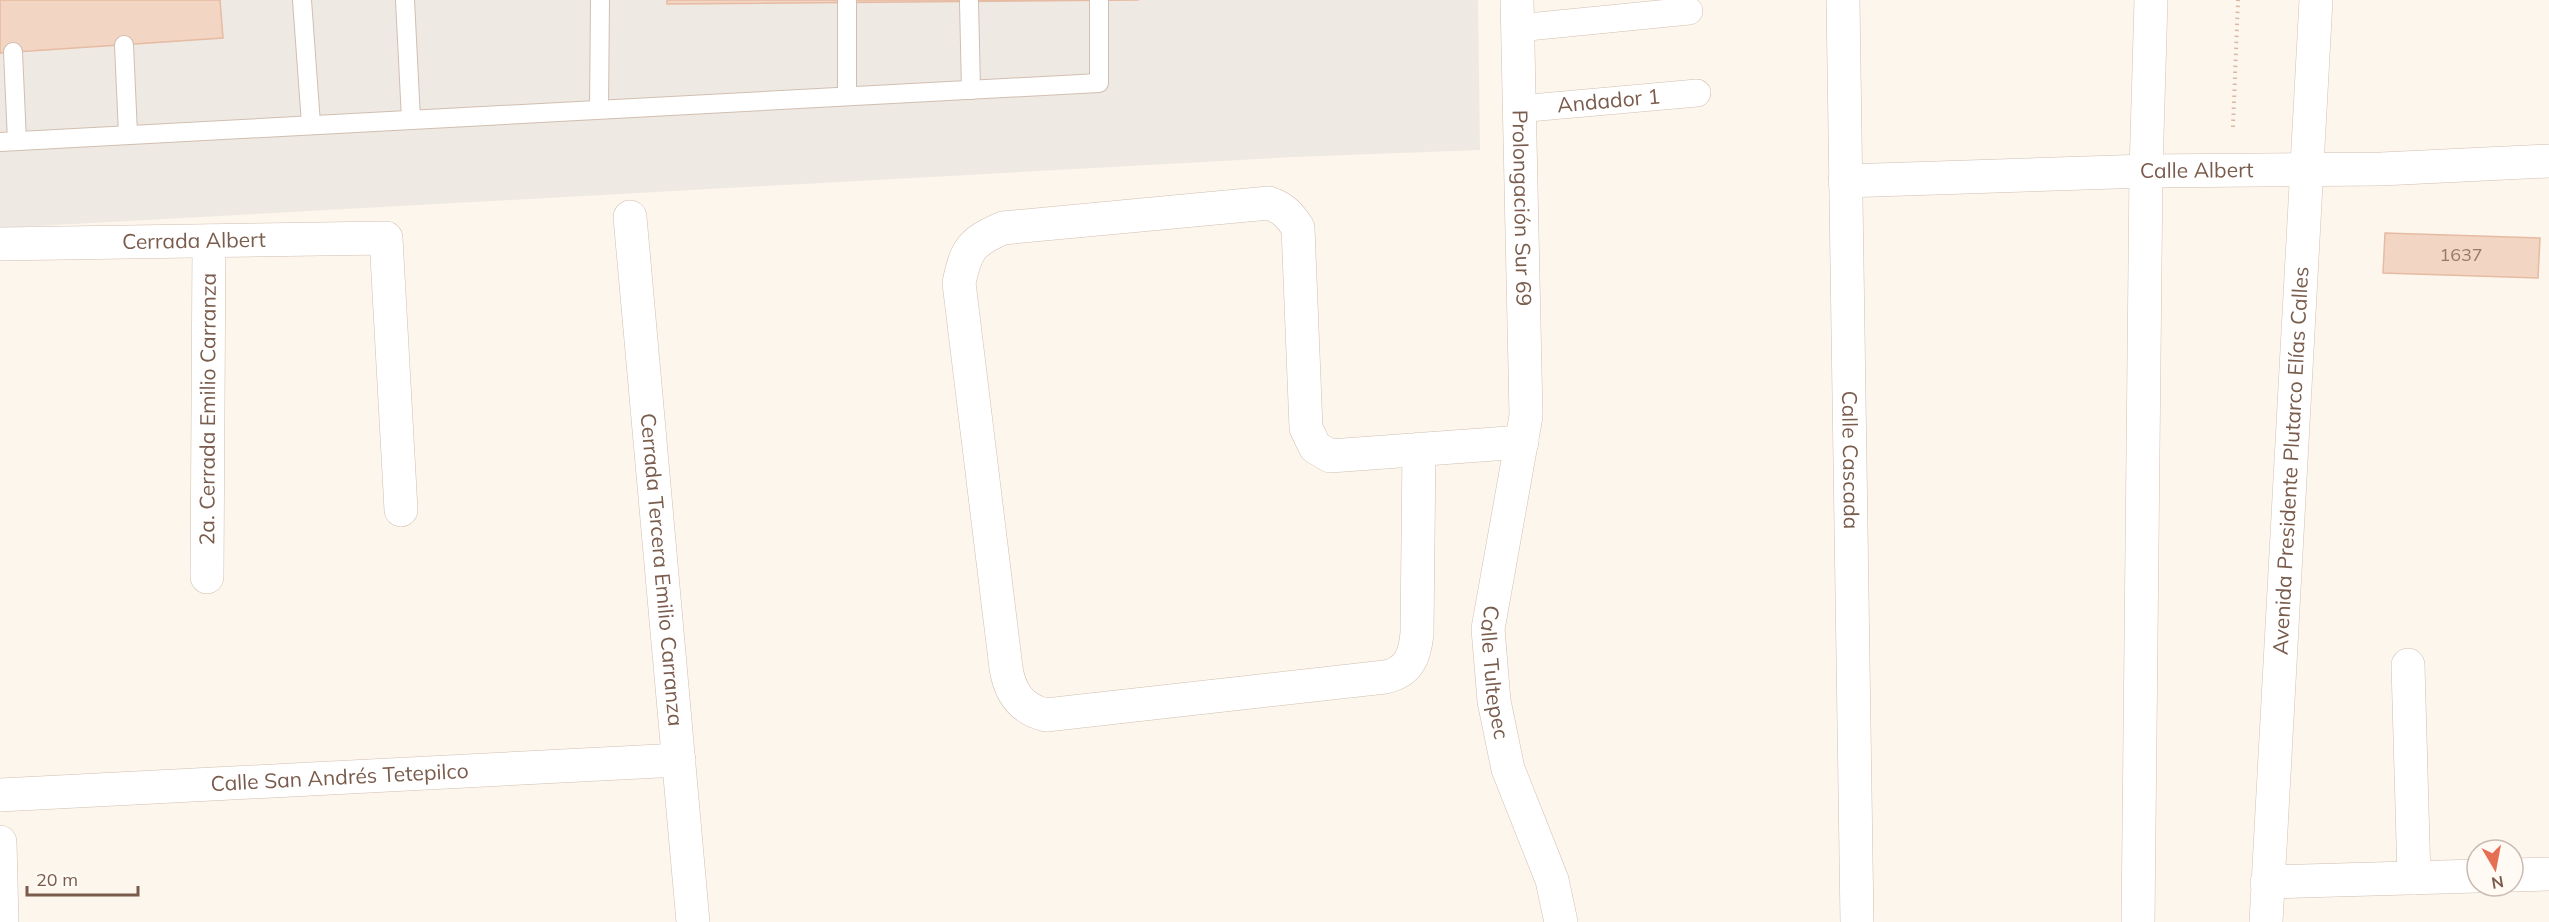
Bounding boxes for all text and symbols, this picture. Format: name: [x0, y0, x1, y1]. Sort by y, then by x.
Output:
street label: Andador 1: [1556, 82, 1661, 118]
street label: Prolongación Sur 69: [1507, 110, 1538, 306]
street label: Calle Albert: [2140, 156, 2254, 183]
street label: Cerrada Albert: [122, 226, 266, 254]
house number: 1637: [2439, 243, 2483, 266]
street label: Avenida Presidente Plutarco Elías Calles: [2267, 266, 2314, 656]
street label: 2a. Cerrada Emilio Carranza: [193, 273, 221, 545]
street label: Calle Cascada: [1837, 390, 1865, 530]
street label: Cerrada Tercera Emilio Carranza: [636, 412, 689, 727]
street label: Calle Tultepec: [1476, 603, 1516, 741]
street label: Calle San Andrés Tetepilco: [210, 757, 469, 796]
north arrow: [2465, 838, 2525, 898]
scale bar: [27, 859, 138, 897]
text: 20 m: [36, 868, 78, 891]
text: N: [2490, 872, 2505, 894]

